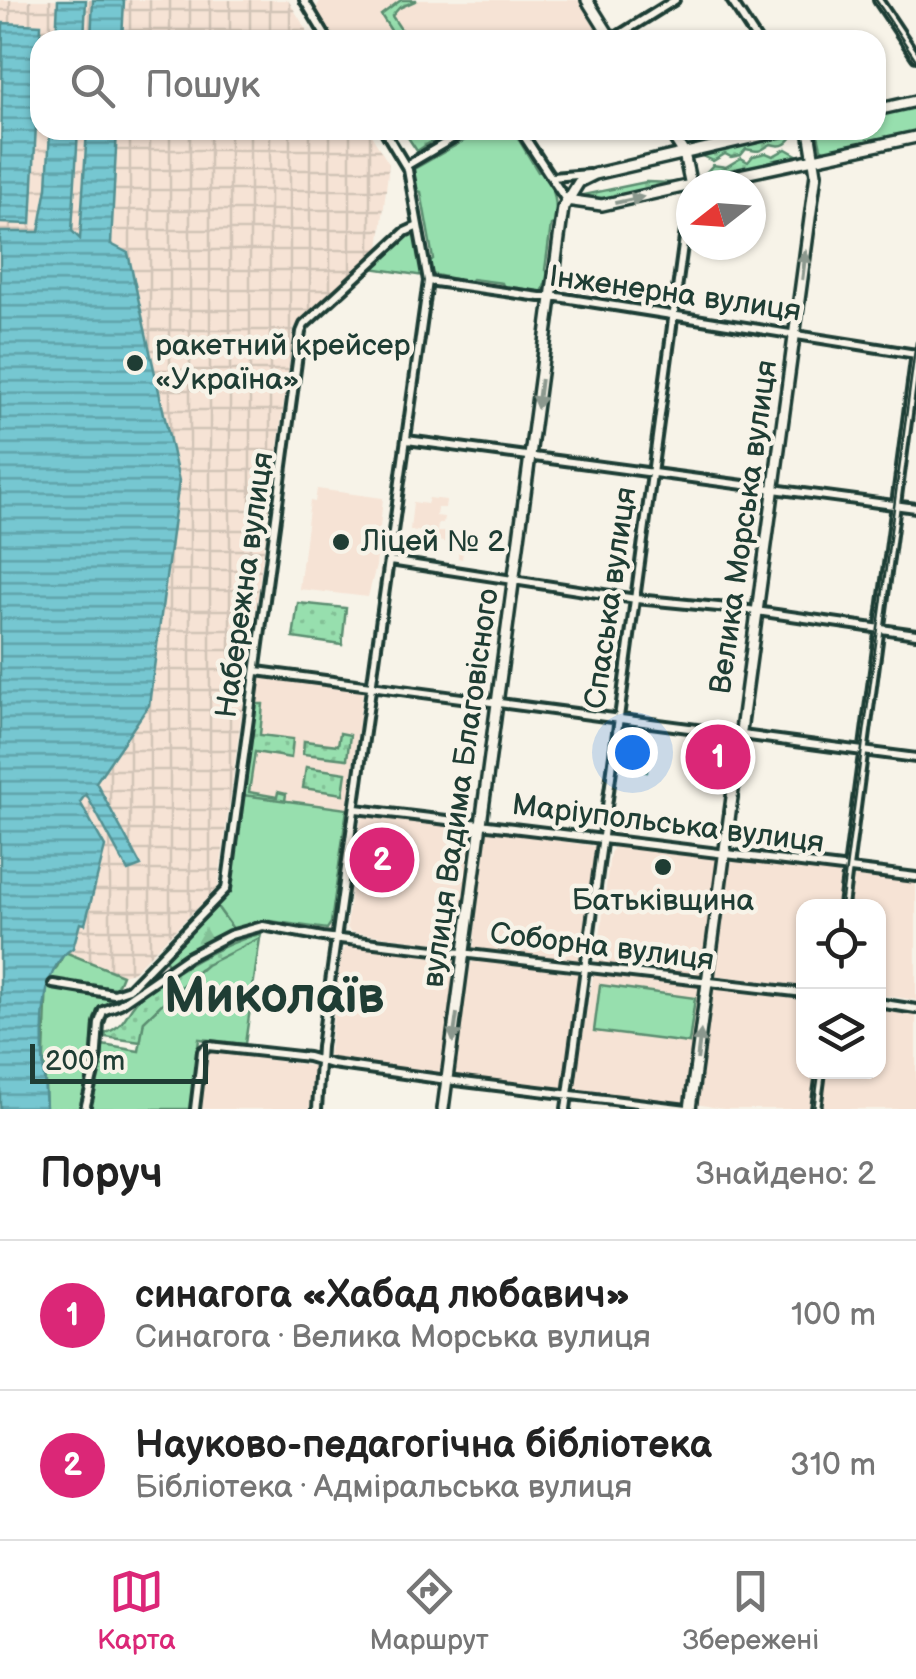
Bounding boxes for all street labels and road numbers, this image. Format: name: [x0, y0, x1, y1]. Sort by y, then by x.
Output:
street label: Інженерна вулиця: [547, 258, 803, 330]
street label: Велика Морська вулиця: [703, 358, 785, 696]
street label: Набережна вулиця: [209, 450, 281, 720]
street label: Спаська вулиця: [578, 485, 644, 711]
street label: вулиця Вадима Благовісного: [415, 586, 507, 990]
street label: Маріупольська вулиця: [510, 787, 826, 861]
street label: Соборна вулиця: [488, 915, 716, 979]

